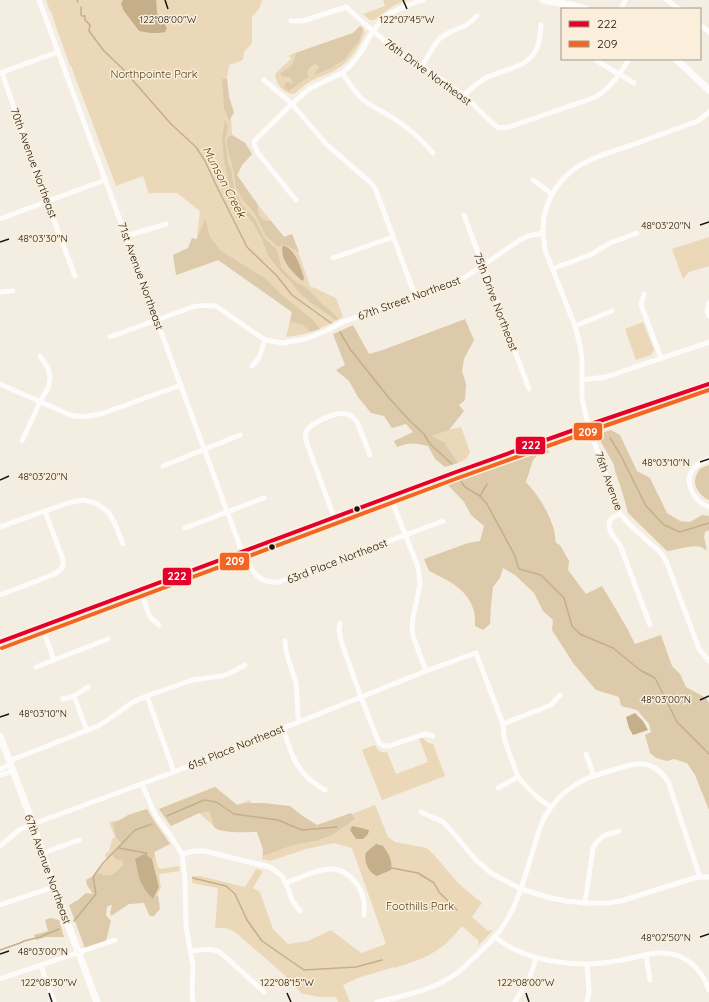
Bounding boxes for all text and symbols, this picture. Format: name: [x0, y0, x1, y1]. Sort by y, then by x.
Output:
legend: [561, 8, 701, 60]
text: 122°08'00"W: [140, 13, 197, 26]
text: 122°07'45"W: [380, 13, 435, 26]
text: 222: [597, 16, 617, 31]
street label: 76th Drive Northeast: [382, 36, 475, 108]
text: 209: [597, 36, 618, 51]
park label: Northpointe Park: [110, 67, 198, 81]
street label: 70th Avenue Northeast: [8, 106, 61, 220]
water label: Munson Creek: [199, 143, 250, 222]
text: 48°03'20"N: [641, 219, 691, 232]
street label: 71st Avenue Northeast: [115, 220, 167, 332]
text: 48°03'30"N: [18, 232, 68, 245]
street label: 75th Drive Northeast: [471, 251, 521, 354]
street label: 67th Street Northeast: [356, 273, 463, 323]
line badge: 209: [573, 422, 603, 441]
text: 209: [578, 425, 598, 439]
line badge: 222: [515, 436, 546, 455]
text: 222: [522, 438, 540, 452]
street label: 76th Avenue: [592, 450, 626, 512]
text: 48°03'10"N: [642, 456, 690, 469]
text: 48°03'20"N: [18, 470, 68, 483]
unlabelled marker: [352, 504, 362, 514]
street label: 63rd Place Northeast: [285, 535, 390, 587]
unlabelled marker: [267, 542, 277, 552]
line badge: 209: [219, 552, 250, 571]
text: 209: [225, 554, 245, 568]
line badge: 222: [162, 567, 192, 586]
text: 222: [168, 569, 186, 583]
text: 48°03'00"N: [641, 693, 691, 706]
text: 48°03'10"N: [19, 707, 67, 720]
street label: 61st Place Northeast: [186, 721, 287, 773]
street label: 67th Avenue Northeast: [22, 812, 74, 926]
park label: Foothills Park: [386, 899, 454, 913]
text: 48°02'50"N: [641, 931, 691, 944]
text: 48°03'00"N: [18, 945, 68, 958]
text: 122°08'30"W: [21, 976, 77, 989]
text: 122°08'15"W: [260, 976, 314, 989]
text: 122°08'00"W: [498, 976, 555, 989]

